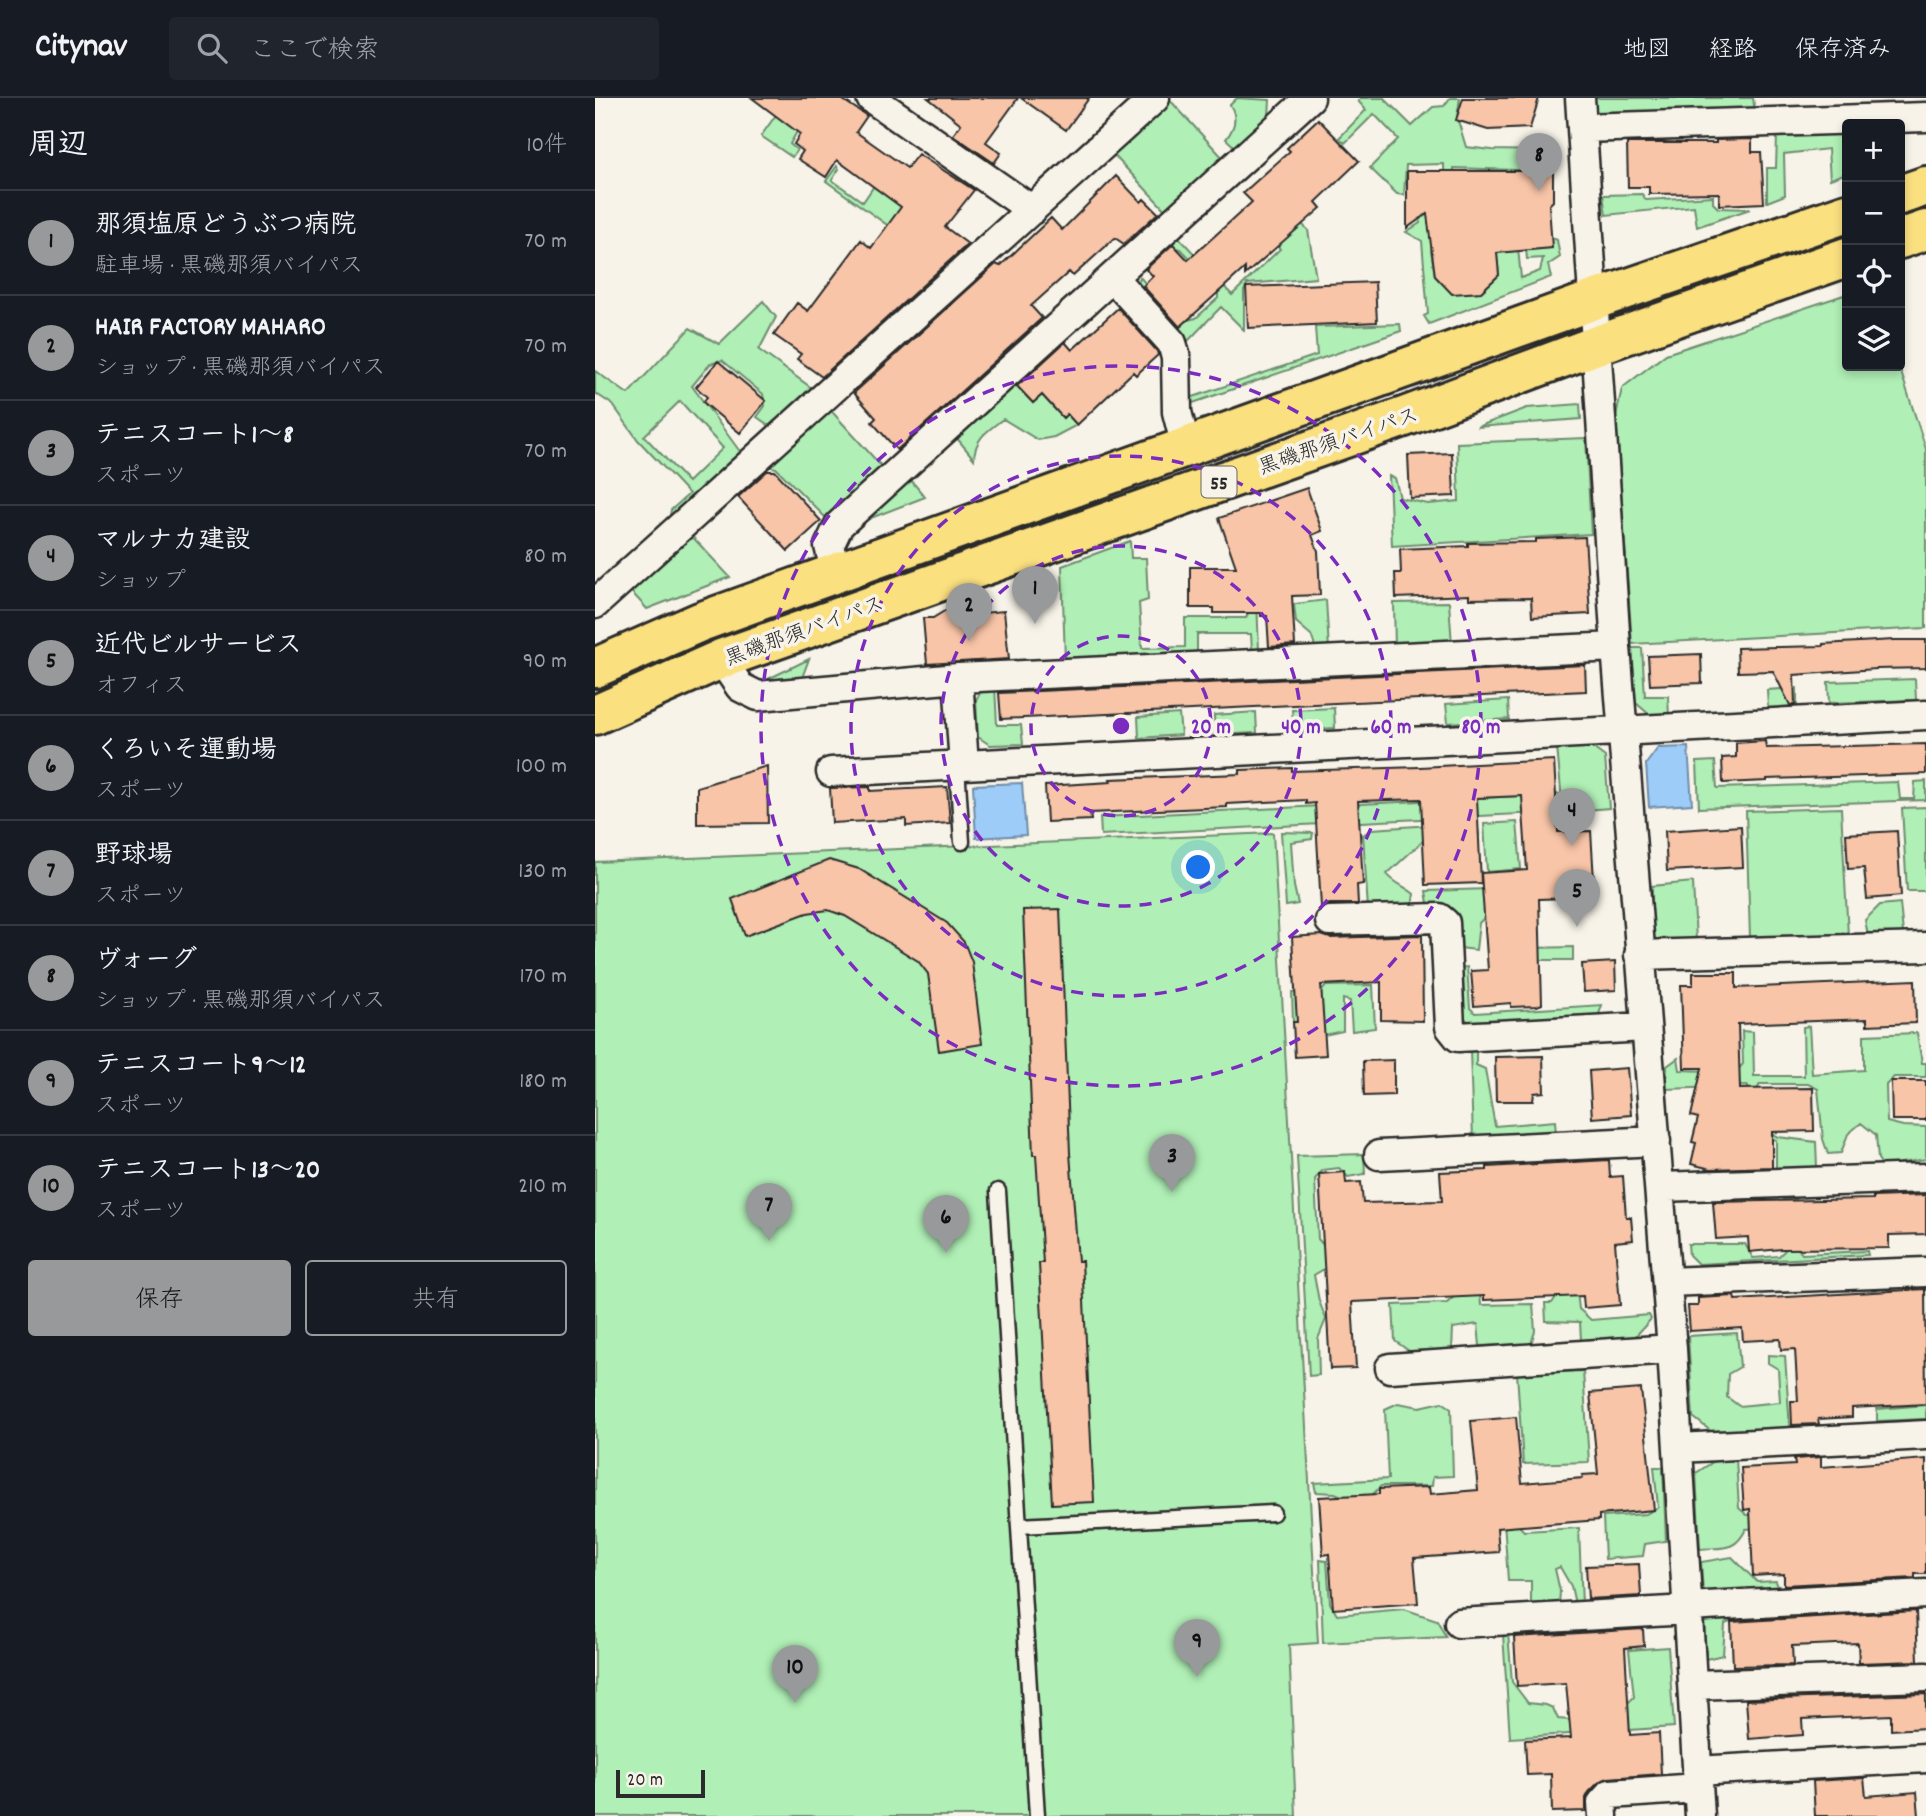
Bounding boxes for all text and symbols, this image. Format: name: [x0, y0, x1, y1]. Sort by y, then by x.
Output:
search box: [169, 17, 659, 80]
text: Citynav: [35, 25, 127, 72]
icon: search: [193, 29, 231, 67]
text: ここで検索: [249, 33, 379, 70]
text: 地図: [1623, 34, 1671, 68]
text: 経路: [1709, 34, 1757, 68]
text: 保存済み: [1795, 34, 1891, 68]
map controls: [1842, 119, 1905, 371]
button: +: [1842, 119, 1905, 182]
text: 周辺: [28, 126, 88, 169]
text: 10件: [526, 130, 567, 163]
pin: 8: [1516, 133, 1562, 191]
button: −: [1842, 182, 1905, 245]
text: 那須塩原どうぶつ病院: [95, 208, 356, 245]
text: 1: [48, 226, 54, 259]
text: 70 m: [525, 226, 567, 259]
button: locate: [1842, 245, 1905, 308]
text: 駐車場 · 黒磯那須バイパス: [95, 251, 363, 284]
button: layers: [1842, 308, 1905, 371]
text: HAIR FACTORY MAHARO: [95, 310, 326, 347]
text: 2: [46, 331, 56, 364]
text: 70 m: [525, 331, 567, 364]
text: ショップ · 黒磯那須バイパス: [95, 353, 385, 386]
street label: 黒磯那須バイパス: [1255, 401, 1423, 484]
text: テニスコート1～8: [95, 418, 294, 455]
text: 3: [46, 436, 56, 469]
text: 70 m: [525, 436, 567, 469]
text: スポーツ: [95, 461, 187, 494]
road number: 55: [1201, 466, 1237, 498]
text: マルナカ建設: [95, 523, 250, 560]
text: 4: [46, 541, 56, 574]
text: 80 m: [524, 541, 567, 574]
text: ショップ: [95, 566, 186, 599]
pin: 1: [1012, 566, 1058, 624]
pin: 2: [946, 583, 992, 641]
street label: 黒磯那須バイパス: [721, 590, 889, 676]
text: 近代ビルサービス: [95, 628, 302, 665]
text: 5: [46, 646, 56, 679]
text: 90 m: [523, 646, 567, 679]
text: オフィス: [95, 671, 187, 704]
centre of rings: [1109, 714, 1133, 738]
text: 20 m: [1191, 714, 1231, 744]
text: 40 m: [1281, 714, 1321, 744]
text: 60 m: [1371, 714, 1411, 744]
text: 80 m: [1461, 714, 1501, 744]
text: くろいそ運動場: [95, 733, 277, 770]
text: 6: [45, 751, 57, 784]
text: 100 m: [516, 751, 567, 784]
text: スポーツ: [95, 776, 187, 809]
pin: 4: [1549, 788, 1595, 846]
text: 野球場: [95, 838, 173, 875]
your location: [1181, 850, 1215, 884]
text: 7: [47, 856, 55, 889]
text: 130 m: [518, 856, 567, 889]
pin: 5: [1554, 869, 1600, 927]
text: スポーツ: [95, 881, 187, 914]
text: ヴォーグ: [95, 943, 197, 980]
text: 8: [46, 961, 56, 994]
text: 170 m: [520, 961, 567, 994]
text: ショップ · 黒磯那須バイパス: [95, 986, 385, 1019]
text: テニスコート9～12: [95, 1048, 306, 1085]
text: 9: [46, 1066, 56, 1099]
text: 180 m: [519, 1066, 567, 1099]
text: スポーツ: [95, 1091, 187, 1124]
pin: 3: [1149, 1134, 1195, 1192]
text: テニスコート13～20: [95, 1153, 320, 1190]
text: 10: [42, 1171, 60, 1204]
text: 210 m: [518, 1171, 567, 1204]
pin: 7: [746, 1183, 792, 1241]
pin: 6: [923, 1195, 969, 1253]
text: スポーツ: [95, 1196, 187, 1229]
button: 保存: [28, 1260, 291, 1336]
button: 共有: [305, 1260, 567, 1336]
pin: 9: [1174, 1619, 1220, 1677]
pin: 10: [772, 1645, 818, 1703]
scale bar: [616, 1767, 705, 1799]
text: 20 m: [627, 1768, 663, 1795]

